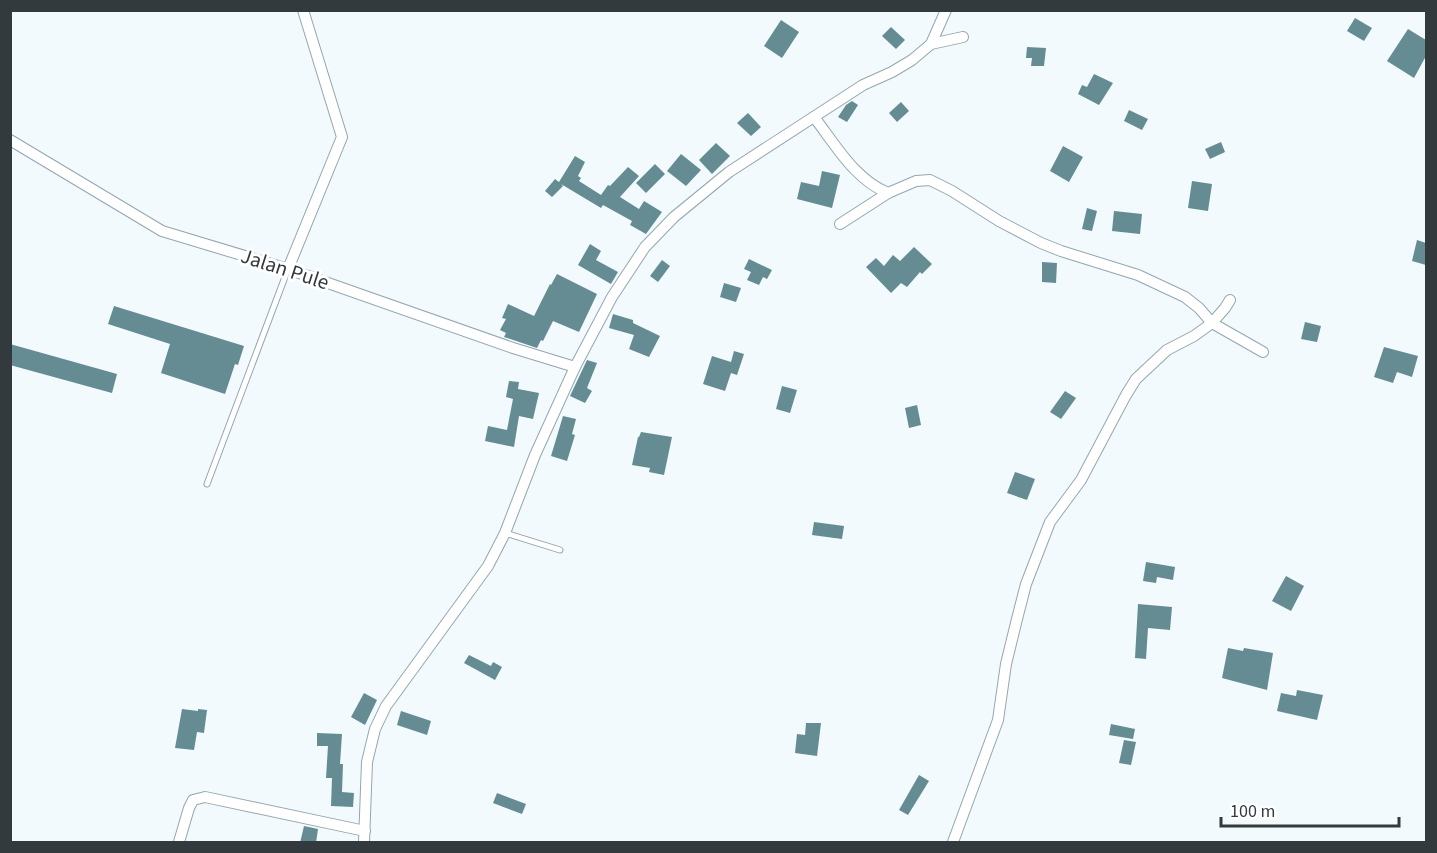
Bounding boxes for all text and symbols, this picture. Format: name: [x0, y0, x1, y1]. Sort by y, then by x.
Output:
street label: Jalan Pule: [237, 241, 333, 297]
scale bar: [1221, 790, 1400, 828]
text: 100 m: [1230, 799, 1275, 824]

